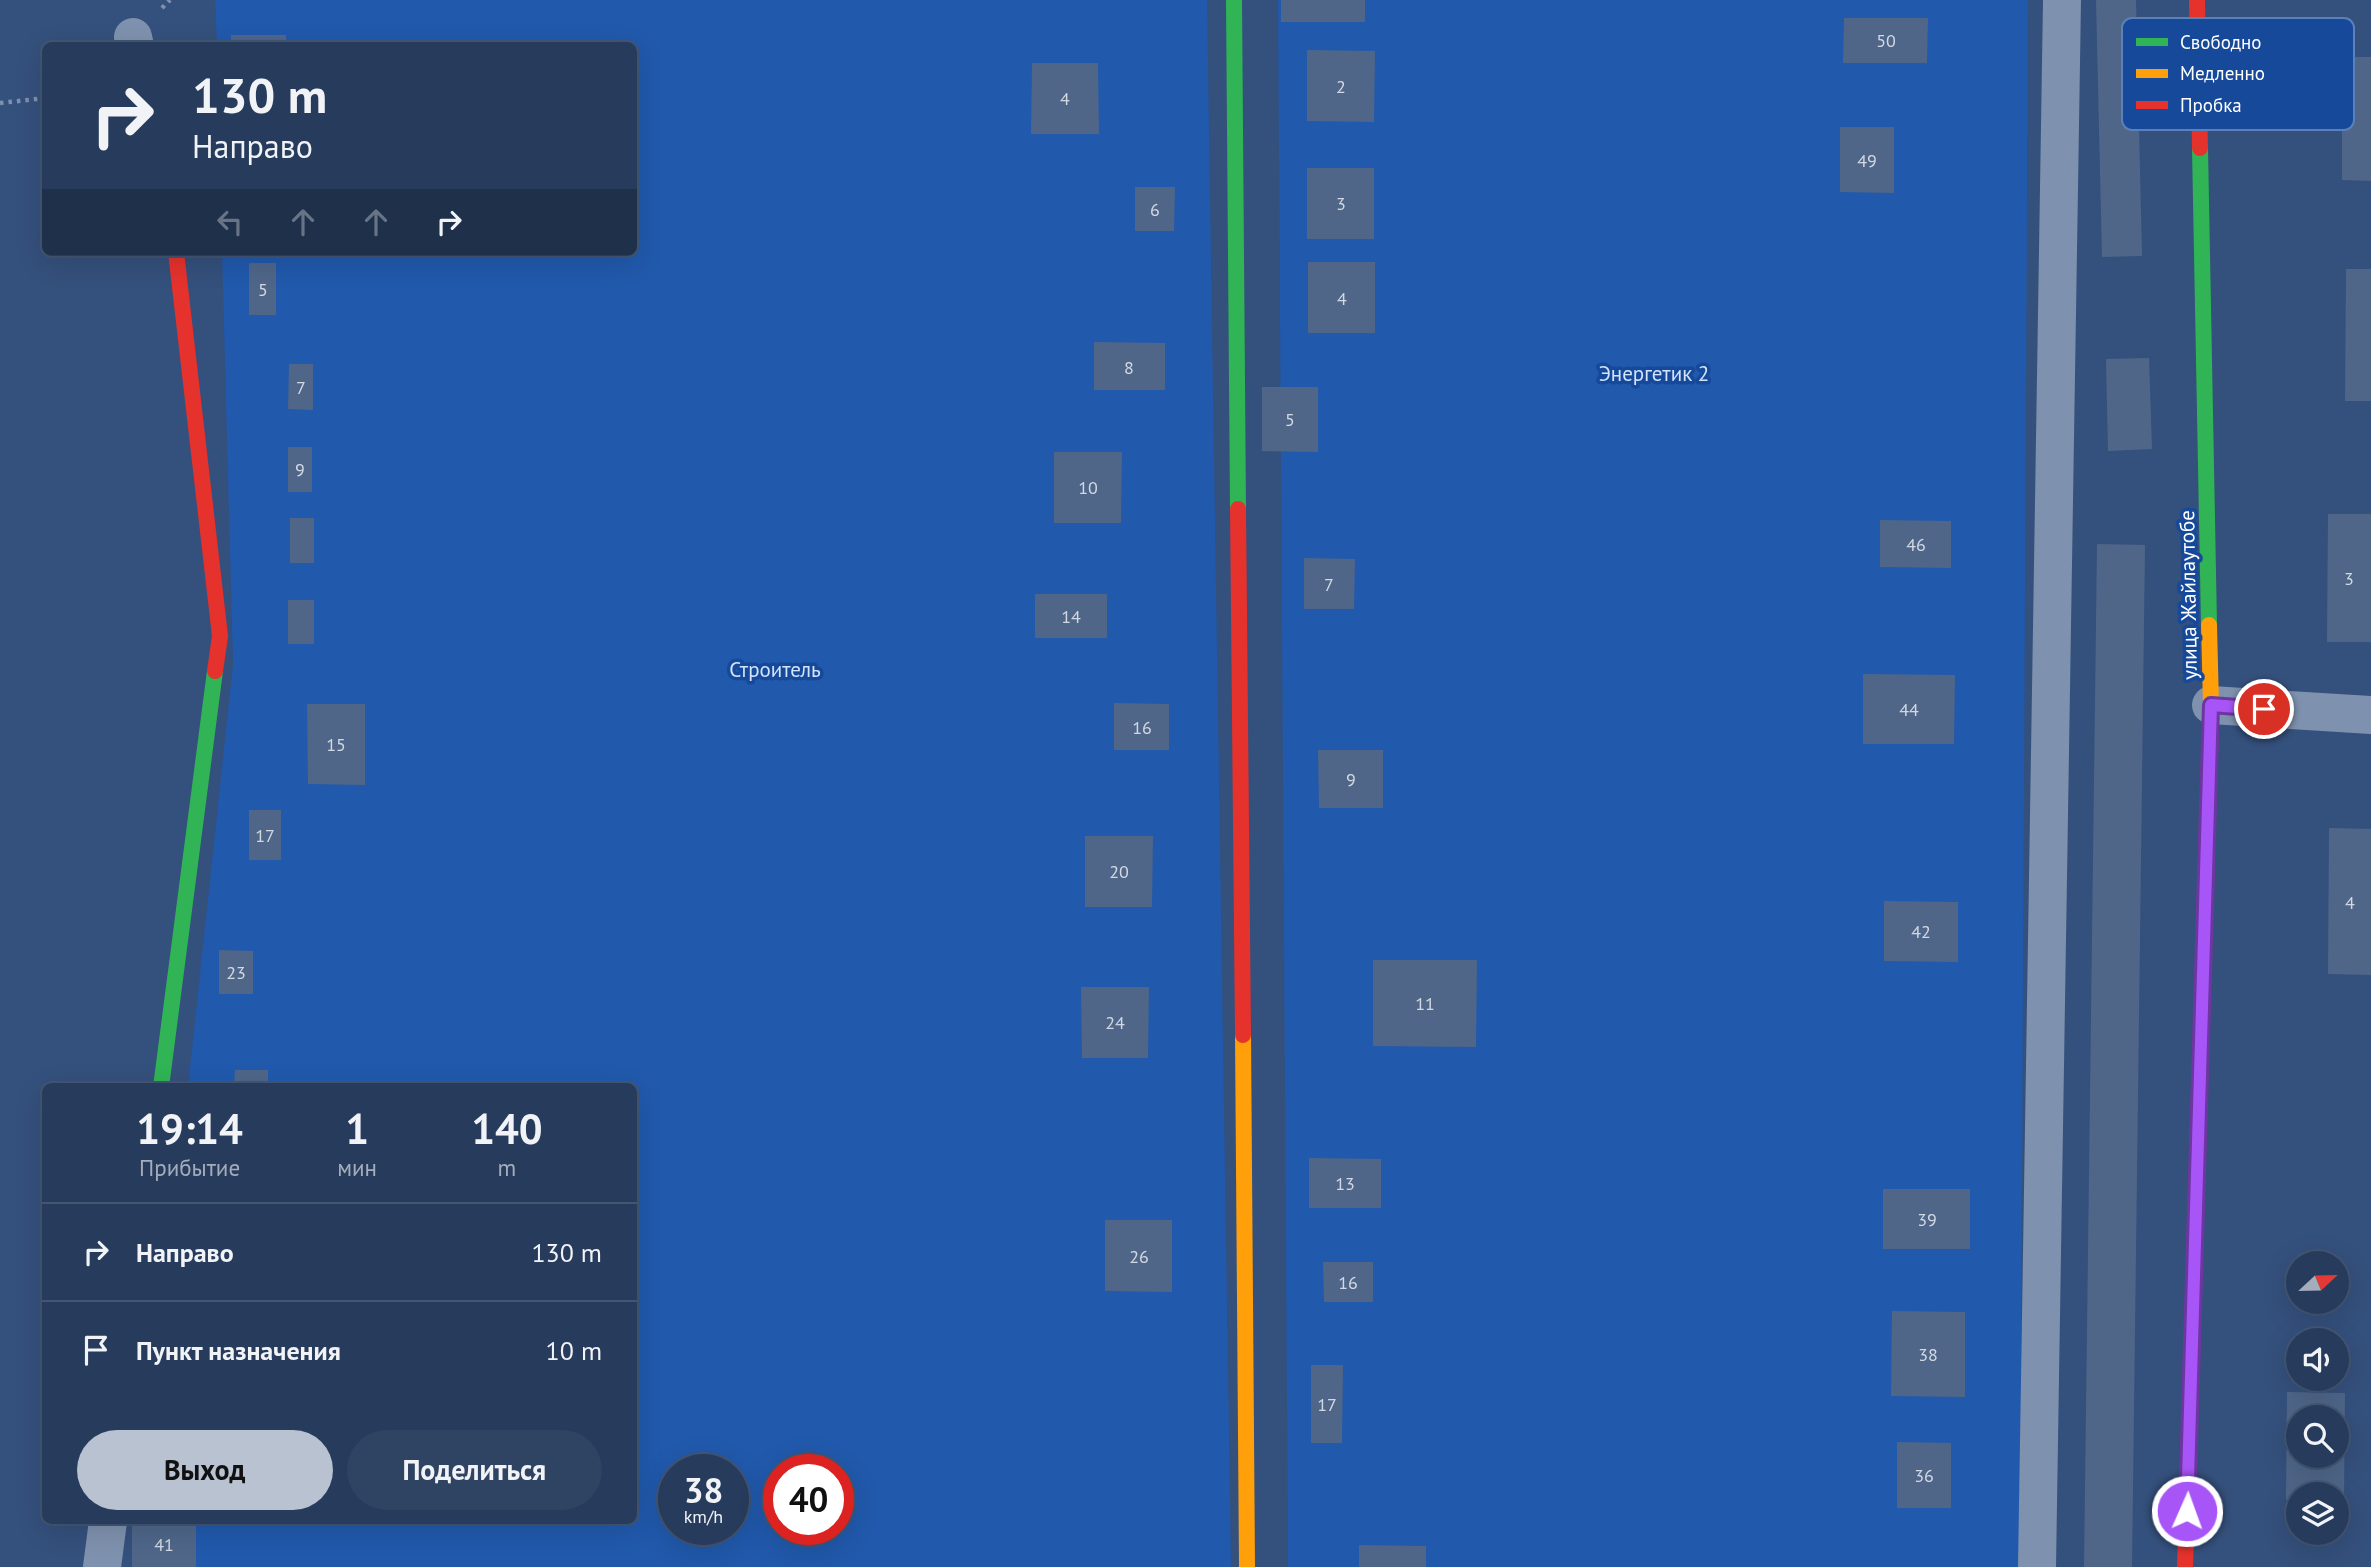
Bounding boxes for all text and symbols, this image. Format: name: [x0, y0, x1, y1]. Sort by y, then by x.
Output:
legend: [2122, 18, 2354, 130]
house number: 50: [1876, 29, 1896, 52]
text: Свободно: [2180, 30, 2262, 54]
text: Медленно: [2180, 61, 2265, 85]
text: 130 m: [192, 63, 327, 127]
icon: right: [77, 70, 168, 161]
house number: 2: [1336, 75, 1346, 98]
house number: 4: [1060, 87, 1070, 110]
text: Пробка: [2180, 93, 2242, 117]
text: Направо: [192, 125, 313, 167]
house number: 49: [1857, 149, 1877, 172]
house number: 3: [1336, 192, 1346, 215]
house number: 6: [1150, 198, 1160, 221]
icon: left: [211, 203, 249, 241]
icon: ahead: [284, 203, 322, 241]
icon: ahead: [357, 203, 395, 241]
icon: right: [430, 203, 468, 241]
house number: 5: [258, 278, 268, 301]
house number: 4: [1337, 287, 1347, 310]
house number: 8: [1124, 356, 1134, 379]
park label: Энергетик 2: [1599, 360, 1709, 387]
house number: 7: [296, 376, 306, 399]
house number: 5: [1285, 408, 1295, 431]
house number: 9: [295, 458, 305, 481]
house number: 10: [1078, 476, 1098, 499]
street label: улица Жайлаутобе: [2173, 510, 2203, 680]
house number: 46: [1906, 533, 1926, 556]
house number: 3: [2344, 567, 2354, 590]
house number: 7: [1324, 573, 1334, 596]
house number: 14: [1061, 605, 1081, 628]
park label: Строитель: [729, 656, 821, 683]
pin: [2234, 679, 2294, 739]
icon: arrive: [2245, 690, 2283, 728]
house number: 44: [1899, 698, 1919, 721]
house number: 16: [1132, 716, 1152, 739]
house number: 15: [326, 733, 346, 756]
house number: 9: [1346, 768, 1356, 791]
house number: 17: [255, 824, 275, 847]
house number: 20: [1109, 860, 1129, 883]
house number: 4: [2345, 891, 2355, 914]
house number: 42: [1911, 920, 1931, 943]
house number: 23: [226, 961, 246, 984]
house number: 11: [1415, 992, 1435, 1015]
house number: 24: [1105, 1011, 1125, 1034]
text: 19:14: [136, 1101, 243, 1156]
text: 1: [345, 1101, 369, 1156]
text: 140: [471, 1101, 543, 1156]
text: Прибытие: [139, 1153, 240, 1182]
text: мин: [337, 1153, 377, 1182]
text: m: [498, 1153, 516, 1182]
house number: 13: [1335, 1172, 1355, 1195]
house number: 39: [1917, 1208, 1937, 1231]
icon: right: [77, 1233, 115, 1271]
text: Направо: [136, 1236, 234, 1269]
text: 130 m: [531, 1236, 602, 1269]
house number: 26: [1129, 1245, 1149, 1268]
north arrow: [2286, 1251, 2348, 1314]
map controls: [2286, 1251, 2349, 1545]
house number: 16: [1338, 1271, 1358, 1294]
button: sound: [2286, 1328, 2349, 1391]
icon: arrive: [77, 1331, 115, 1369]
text: Пункт назначения: [136, 1334, 341, 1367]
text: 10 m: [546, 1334, 602, 1367]
house number: 38: [1918, 1343, 1938, 1366]
house number: 17: [1317, 1393, 1337, 1416]
button: search: [2286, 1405, 2349, 1468]
button: Выход: [77, 1430, 333, 1510]
button: Поделиться: [347, 1430, 602, 1510]
speed limit sign: 40: [763, 1454, 854, 1545]
house number: 36: [1914, 1464, 1934, 1487]
text: 38: [684, 1467, 723, 1513]
position arrow: [2150, 1474, 2224, 1548]
button: layers: [2286, 1482, 2349, 1545]
text: km/h: [684, 1505, 723, 1528]
house number: 41: [154, 1533, 174, 1556]

